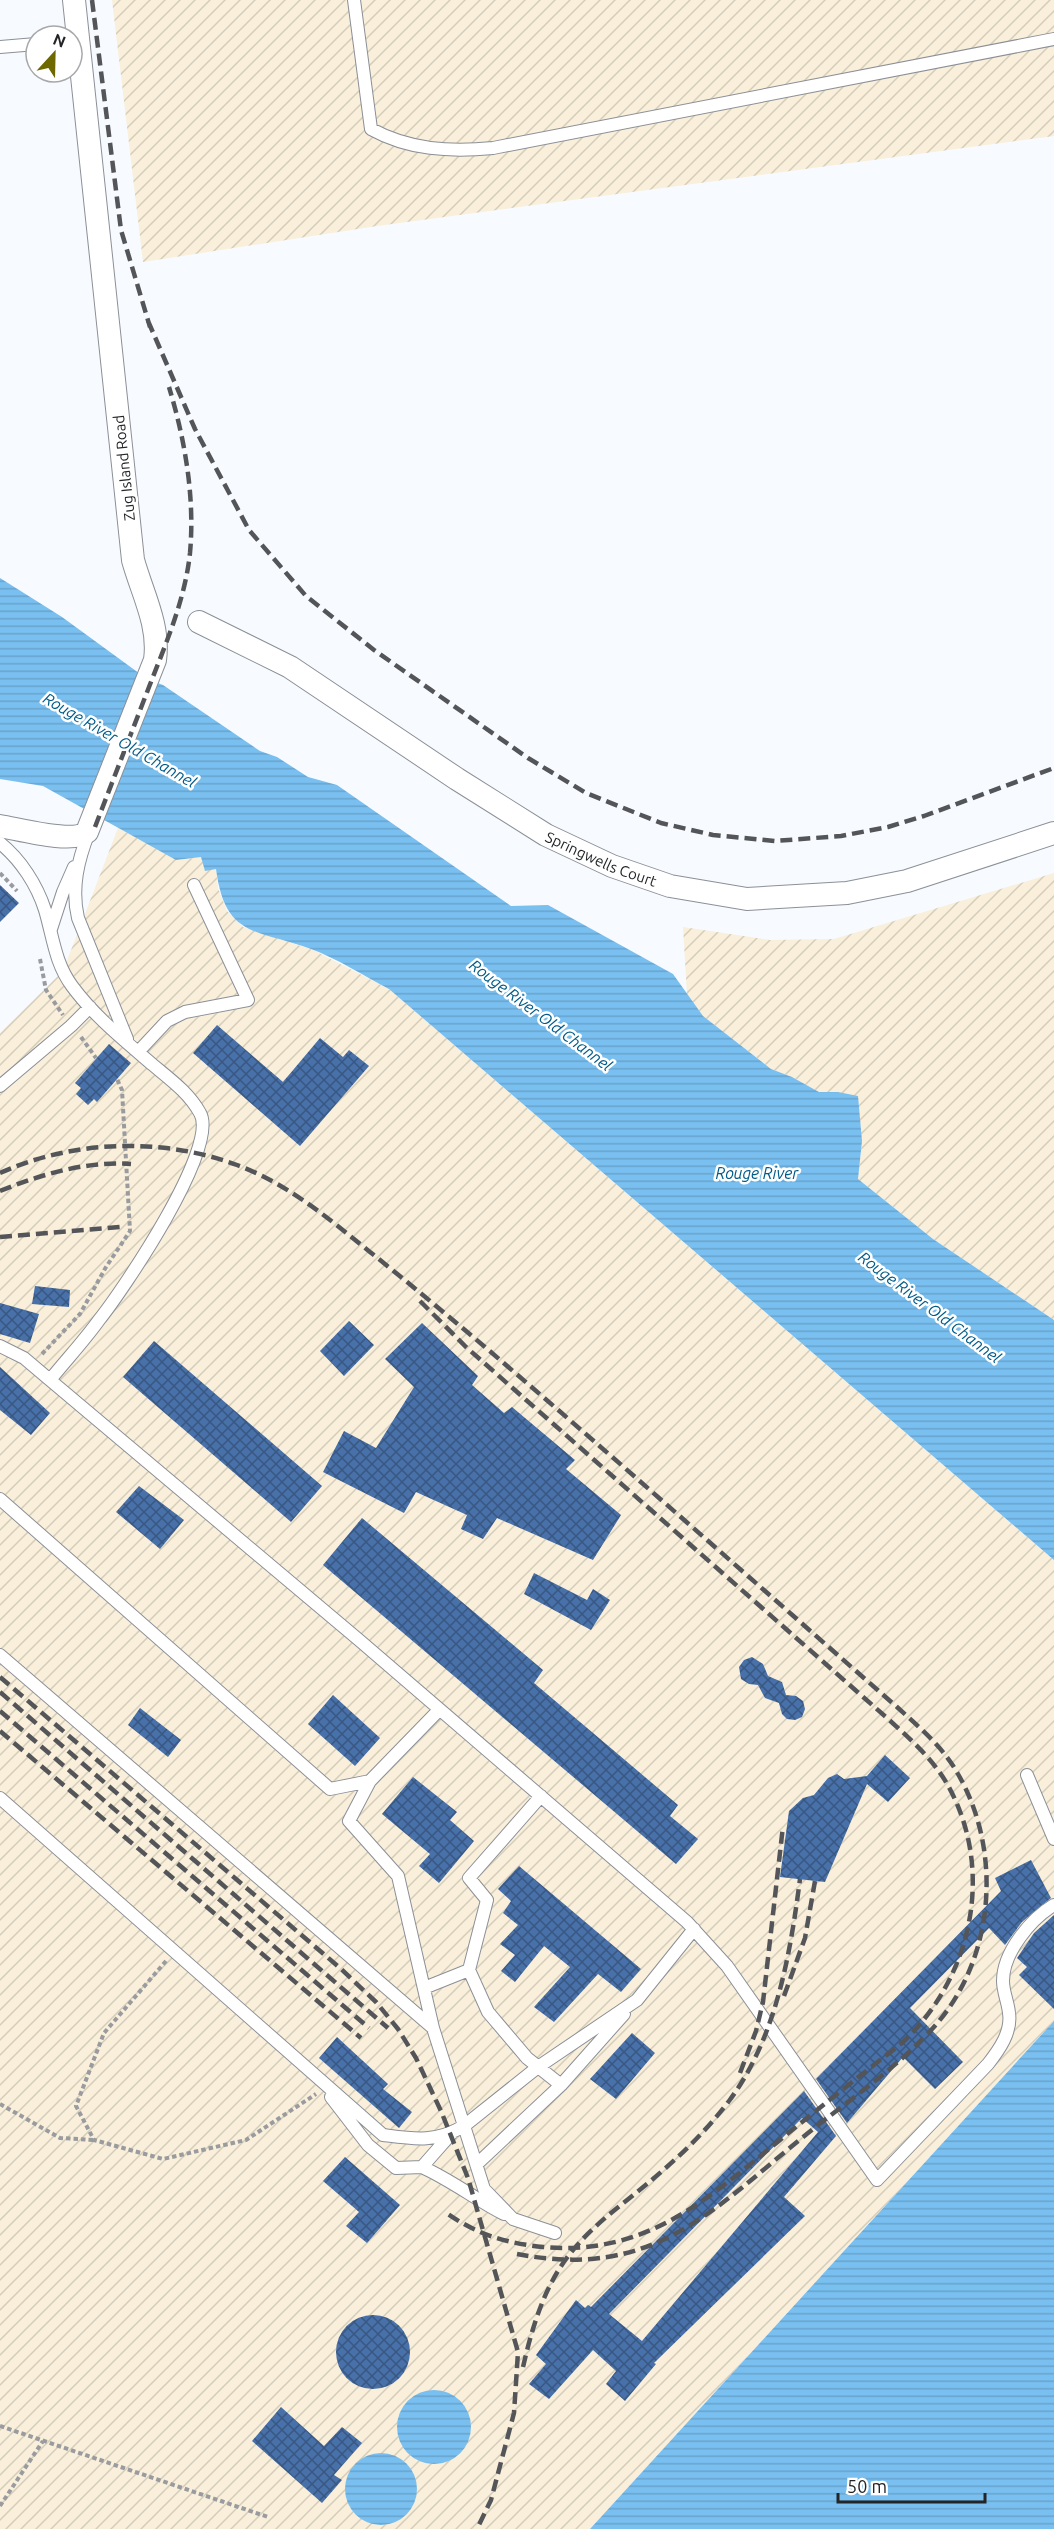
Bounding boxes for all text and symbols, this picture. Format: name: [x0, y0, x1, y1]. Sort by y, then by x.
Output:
north arrow: [24, 24, 84, 84]
text: N: [51, 30, 69, 51]
street label: Zug Island Road: [110, 414, 138, 522]
water label: Rouge River Old Channel: [40, 689, 200, 791]
street label: Springwells Court: [543, 828, 659, 889]
water label: Rouge River Old Channel: [466, 956, 616, 1075]
water label: Rouge River: [716, 1164, 799, 1182]
water label: Rouge River Old Channel: [855, 1248, 1005, 1367]
scale bar: [838, 2466, 985, 2504]
text: 50 m: [847, 2476, 887, 2496]

